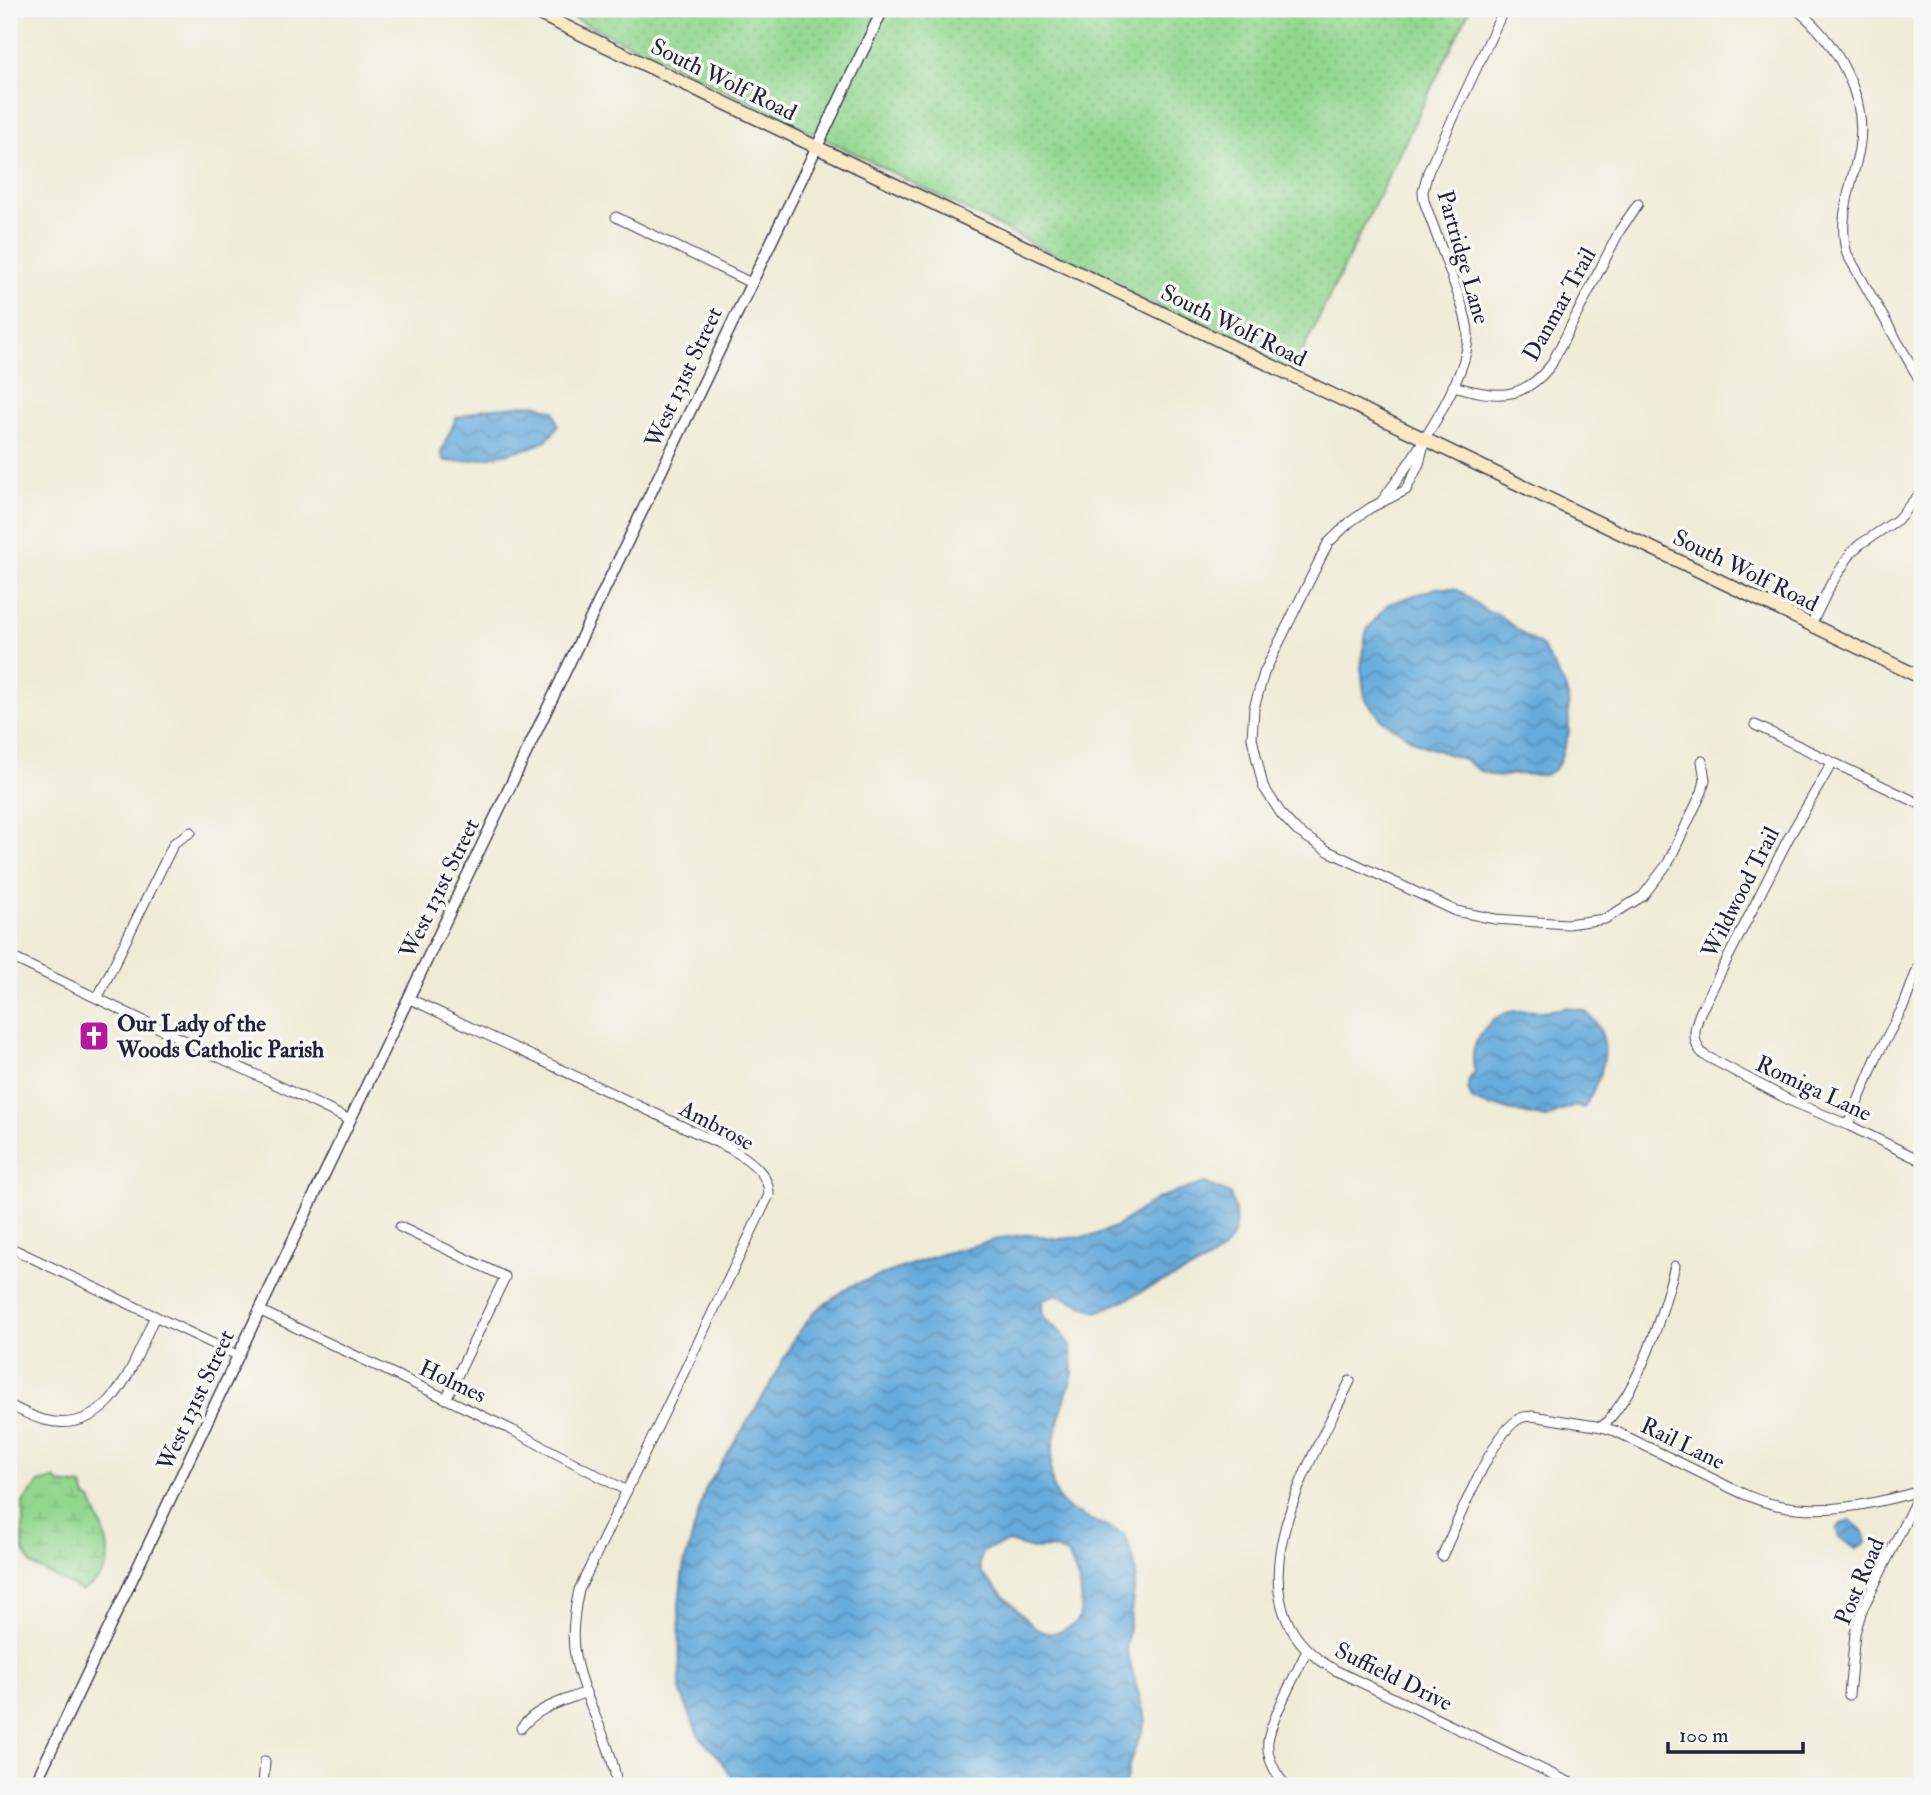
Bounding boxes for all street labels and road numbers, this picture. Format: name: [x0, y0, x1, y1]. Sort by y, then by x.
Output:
street label: South Wolf Road: [646, 32, 801, 127]
street label: Partridge Lane: [1431, 187, 1497, 328]
street label: Danmar Trail: [1516, 242, 1603, 366]
street label: South Wolf Road: [1156, 278, 1311, 373]
street label: West 131st Street: [638, 302, 729, 453]
street label: South Wolf Road: [1668, 523, 1823, 618]
street label: West 131st Street: [393, 814, 486, 964]
street label: Wildwood Trail: [1694, 822, 1786, 964]
street label: Romiga Lane: [1751, 1049, 1877, 1128]
street label: Ambrose: [673, 1093, 759, 1157]
street label: West 131st Street: [150, 1325, 241, 1476]
street label: Holmes: [415, 1353, 491, 1410]
street label: Rail Lane: [1636, 1411, 1730, 1476]
street label: Post Road: [1828, 1533, 1891, 1629]
street label: Suffield Drive: [1330, 1635, 1458, 1718]

